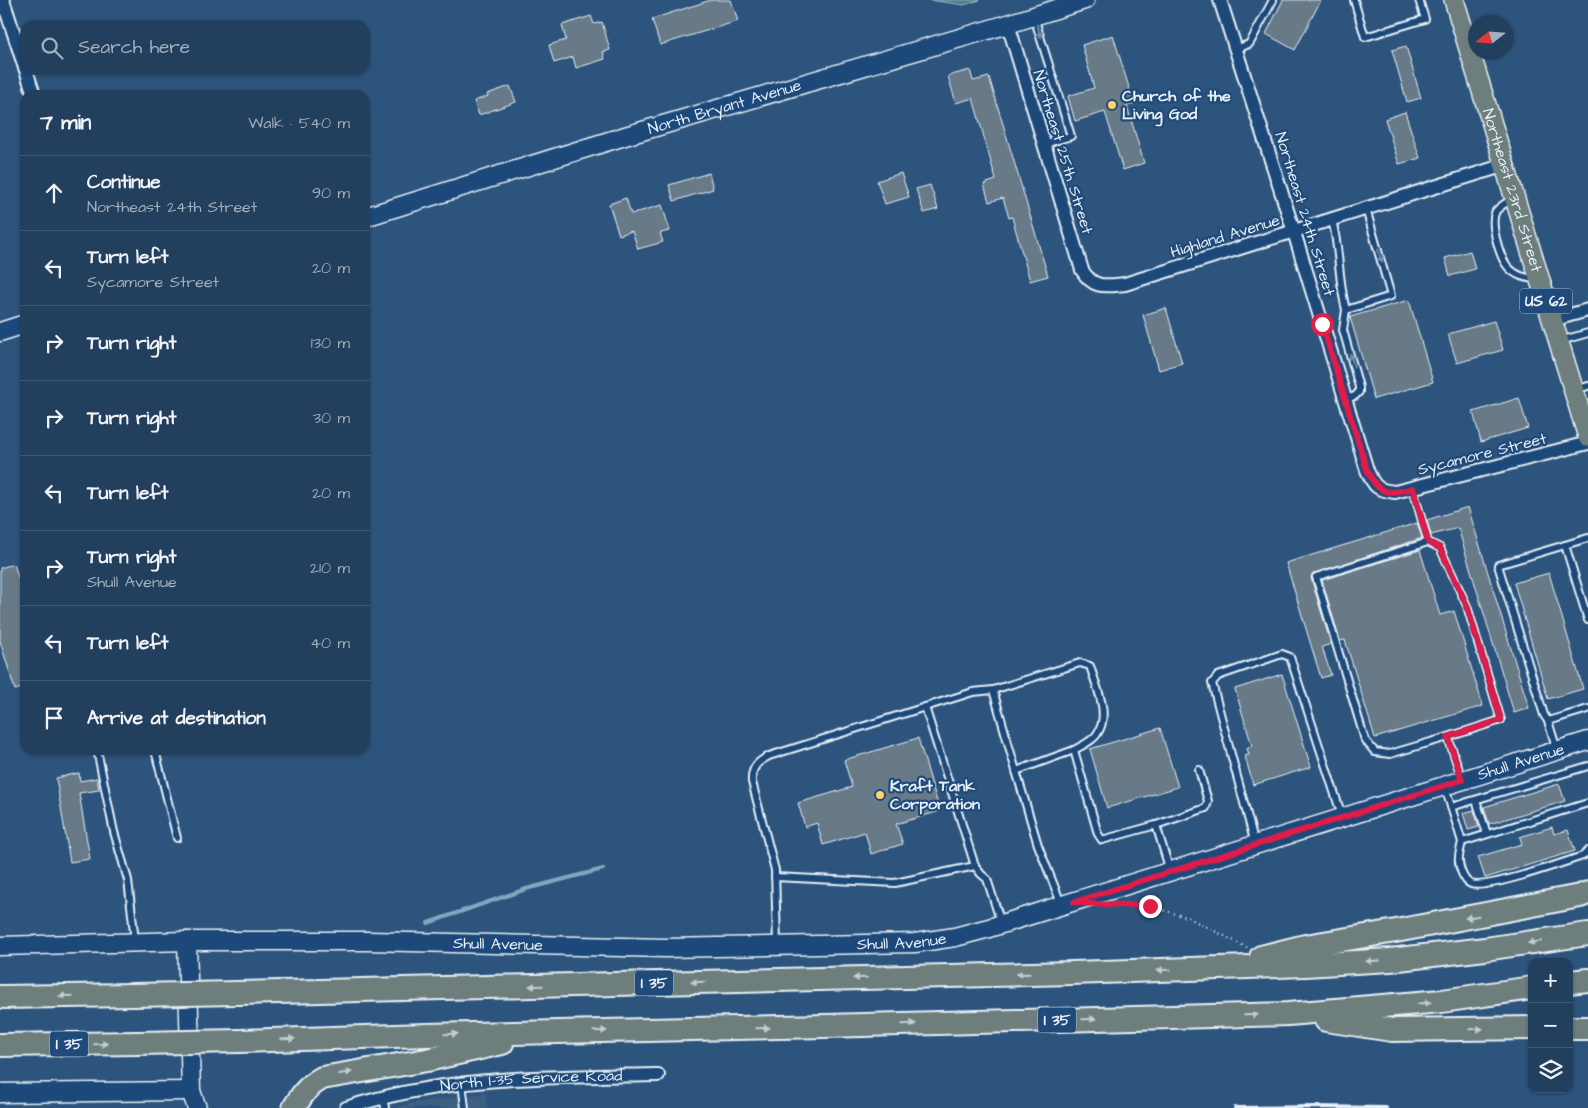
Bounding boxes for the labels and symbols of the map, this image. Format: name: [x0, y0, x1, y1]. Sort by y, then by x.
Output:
north arrow: [1468, 15, 1513, 60]
one-way arrow: [1035, 24, 1043, 39]
street label: Northeast 25th Street: [1028, 67, 1099, 237]
street label: North Bryant Avenue: [645, 74, 804, 140]
place label: Church of the Living God: [1122, 85, 1231, 127]
marker: Church of the Living God: [1106, 99, 1118, 111]
street label: Northeast 23rd Street: [1477, 106, 1548, 275]
street label: Northeast 24th Street: [1270, 129, 1341, 299]
street label: Highland Avenue: [1167, 209, 1283, 264]
one-way arrow: [1376, 249, 1384, 264]
road number: US 62: [1520, 288, 1572, 314]
route start: [1311, 313, 1334, 336]
one-way arrow: [1347, 353, 1355, 368]
street label: Sycamore Street: [1415, 427, 1549, 482]
street label: Shull Avenue: [1475, 738, 1567, 786]
place label: Kraft Tank Corporation: [890, 775, 980, 815]
marker: Kraft Tank Corporation: [874, 789, 886, 801]
route end: [1139, 895, 1162, 918]
one-way arrow: [1463, 913, 1479, 921]
street label: Shull Avenue: [857, 927, 948, 955]
street label: Shull Avenue: [453, 932, 543, 956]
one-way arrow: [1526, 938, 1542, 946]
one-way arrow: [1365, 957, 1381, 965]
one-way arrow: [1156, 967, 1172, 975]
road number: I 35: [635, 970, 673, 996]
one-way arrow: [1015, 970, 1031, 978]
one-way arrow: [852, 974, 868, 982]
one-way arrow: [690, 978, 706, 986]
one-way arrow: [527, 982, 543, 990]
one-way arrow: [58, 992, 74, 1000]
one-way arrow: [1416, 998, 1432, 1006]
road number: I 35: [1038, 1008, 1076, 1032]
one-way arrow: [1243, 1011, 1259, 1019]
one-way arrow: [1081, 1015, 1097, 1023]
one-way arrow: [901, 1020, 917, 1028]
one-way arrow: [755, 1024, 771, 1032]
one-way arrow: [1468, 1025, 1484, 1033]
one-way arrow: [592, 1027, 608, 1035]
one-way arrow: [443, 1030, 459, 1038]
road number: I 35: [50, 1032, 88, 1056]
one-way arrow: [281, 1035, 297, 1043]
one-way arrow: [93, 1040, 109, 1048]
street label: North I-35 Service Road: [439, 1065, 622, 1097]
one-way arrow: [338, 1068, 354, 1076]

